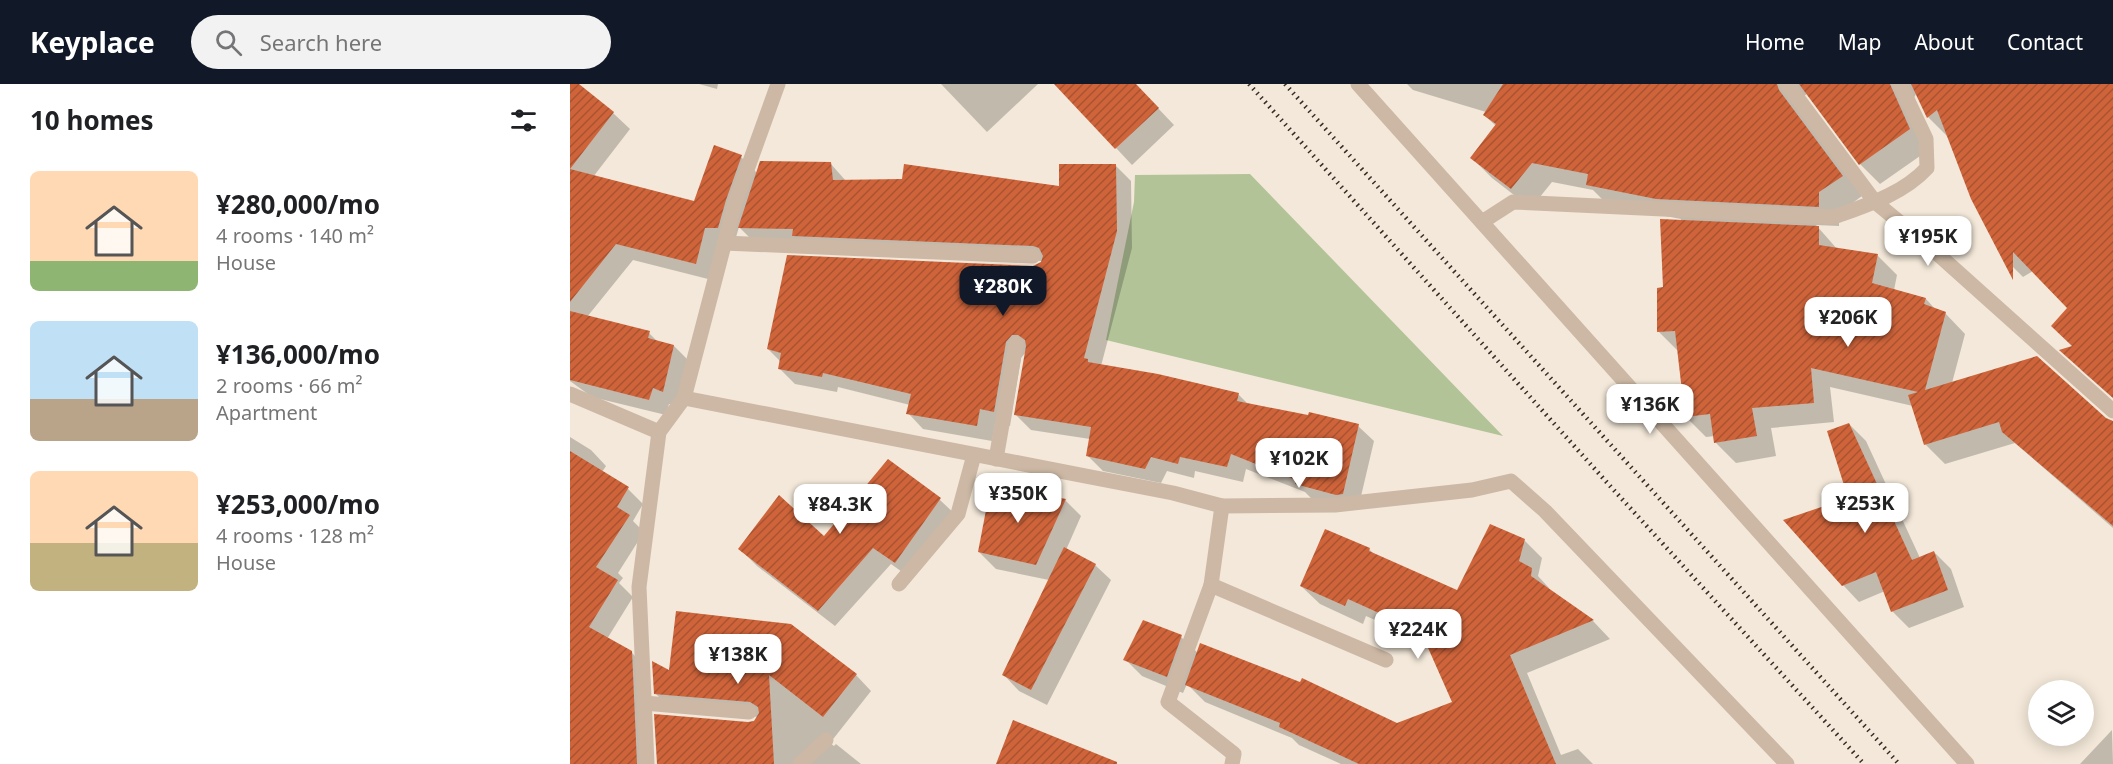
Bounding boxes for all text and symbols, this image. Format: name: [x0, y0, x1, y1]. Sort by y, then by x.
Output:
search box: [191, 15, 611, 69]
text: Keyplace: [30, 23, 155, 61]
icon: search: [212, 26, 245, 59]
text: Search here: [260, 27, 382, 57]
text: Home: [1745, 28, 1805, 56]
text: Map: [1838, 28, 1881, 56]
text: About: [1914, 28, 1974, 56]
text: Contact: [2007, 28, 2083, 56]
text: 10 homes: [30, 102, 154, 138]
icon: filters: [507, 104, 540, 137]
text: ¥280,000/mo: [216, 186, 380, 222]
icon: home: [78, 195, 150, 267]
pin: ¥195K: [1886, 216, 1970, 267]
text: 4 rooms · 140 m²: [216, 222, 374, 249]
text: ¥195K: [1898, 222, 1958, 249]
text: House: [216, 249, 276, 276]
pin: ¥280K: [961, 266, 1045, 317]
text: ¥280K: [973, 272, 1033, 299]
pin: ¥206K: [1806, 297, 1890, 348]
text: ¥206K: [1818, 303, 1878, 330]
text: ¥136,000/mo: [216, 336, 380, 372]
icon: home: [78, 345, 150, 417]
text: 2 rooms · 66 m²: [216, 372, 363, 399]
pin: ¥136K: [1608, 384, 1692, 435]
text: ¥136K: [1620, 390, 1680, 417]
text: Apartment: [216, 399, 317, 426]
pin: ¥102K: [1257, 438, 1341, 489]
text: ¥102K: [1269, 444, 1329, 471]
pin: ¥350K: [976, 473, 1060, 524]
text: ¥350K: [988, 479, 1048, 506]
pin: ¥253K: [1823, 483, 1907, 534]
pin: ¥84.3K: [791, 484, 889, 535]
text: ¥253,000/mo: [216, 486, 380, 522]
text: ¥253K: [1835, 489, 1895, 516]
text: ¥84.3K: [808, 490, 872, 517]
icon: home: [78, 495, 150, 567]
text: 4 rooms · 128 m²: [216, 522, 374, 549]
text: House: [216, 549, 276, 576]
pin: ¥224K: [1376, 609, 1460, 660]
text: ¥224K: [1388, 615, 1448, 642]
pin: ¥138K: [696, 634, 780, 685]
text: ¥138K: [708, 640, 768, 667]
map controls: [2028, 680, 2094, 746]
button: layers: [2028, 680, 2094, 746]

